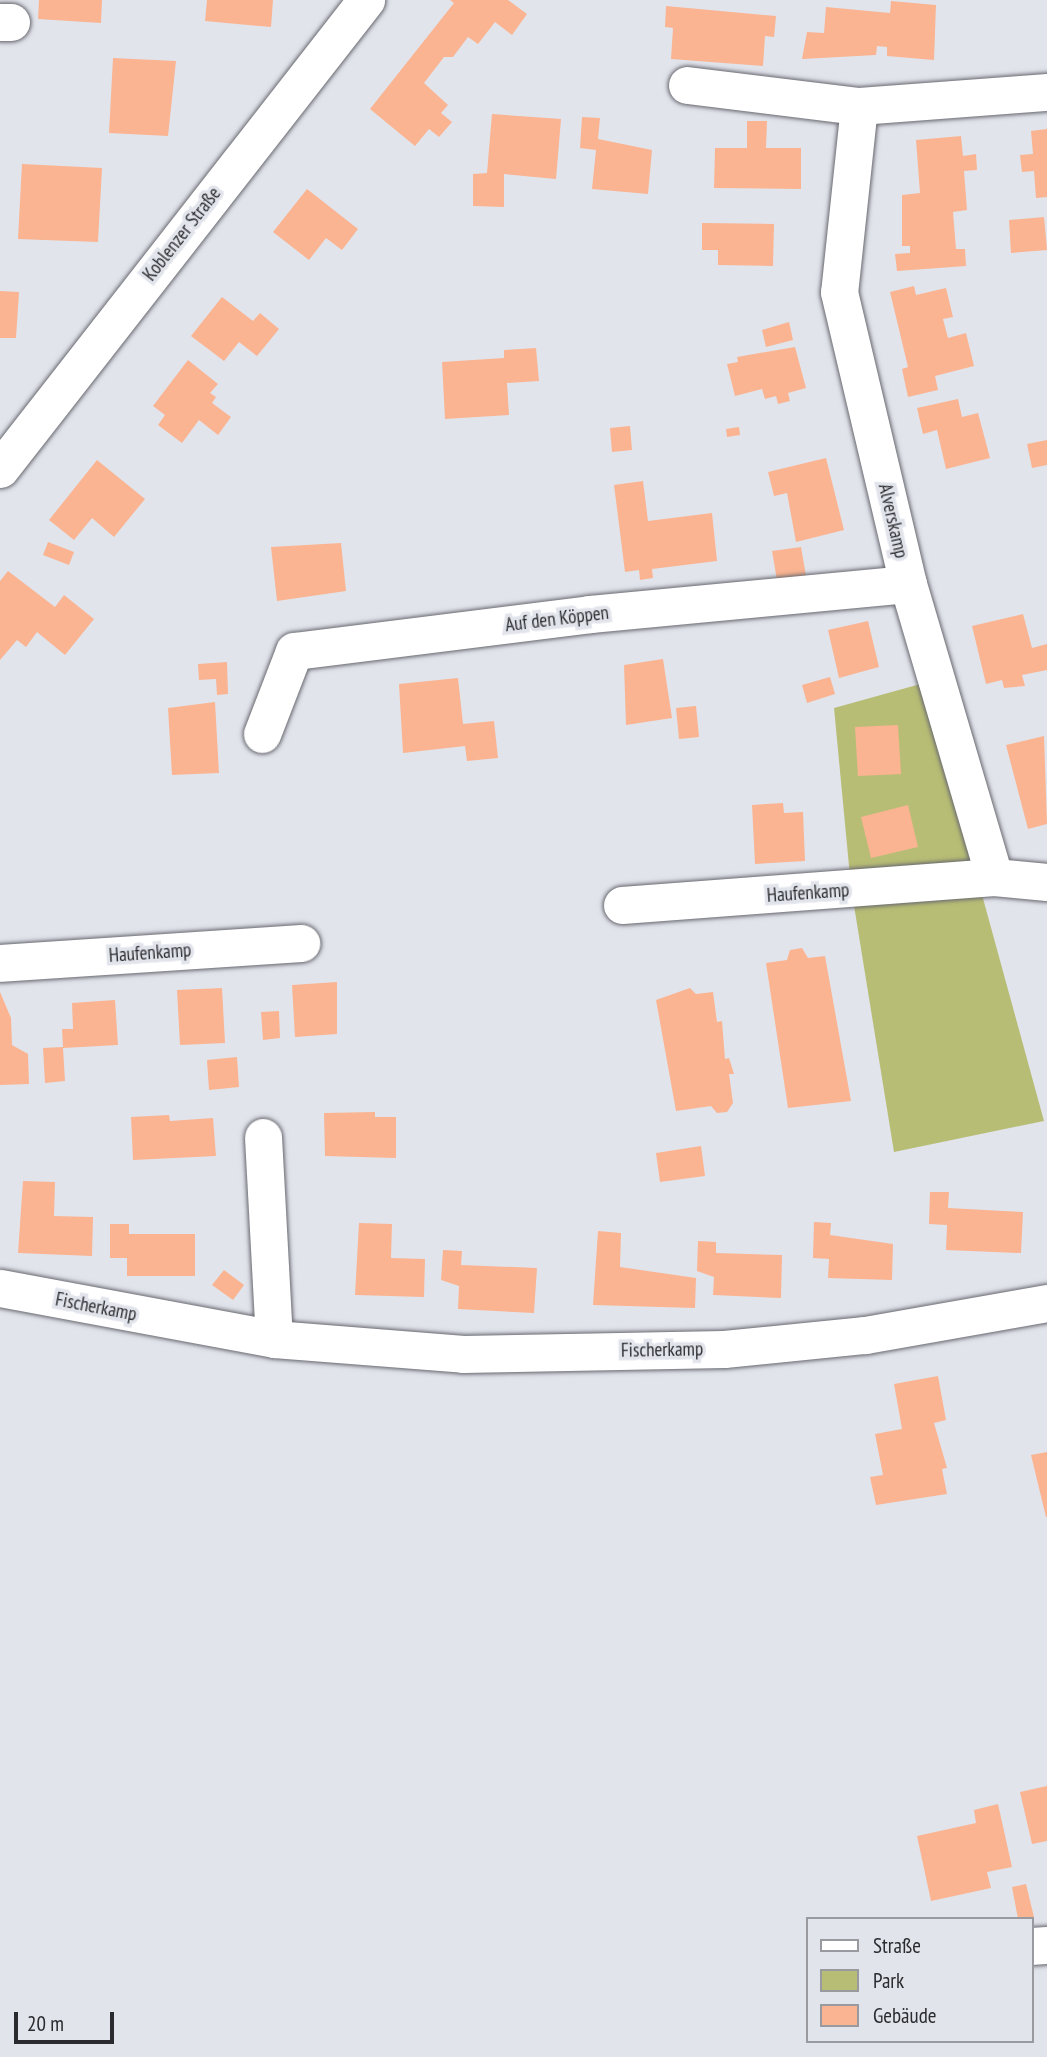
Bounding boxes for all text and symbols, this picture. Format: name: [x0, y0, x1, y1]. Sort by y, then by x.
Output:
street label: Koblenzer Straße: [138, 183, 226, 285]
street label: Alverskamp: [873, 481, 913, 561]
street label: Auf den Köppen: [504, 601, 610, 637]
street label: Haufenkamp: [766, 879, 850, 907]
street label: Haufenkamp: [108, 939, 192, 967]
street label: Fischerkamp: [53, 1288, 139, 1326]
street label: Fischerkamp: [621, 1338, 703, 1362]
legend: [806, 1917, 1033, 2043]
text: Straße: [873, 1932, 921, 1959]
text: Park: [873, 1967, 904, 1994]
scale bar: [18, 1997, 117, 2041]
text: Gebäude: [873, 2002, 936, 2029]
text: 20 m: [27, 2010, 64, 2037]

